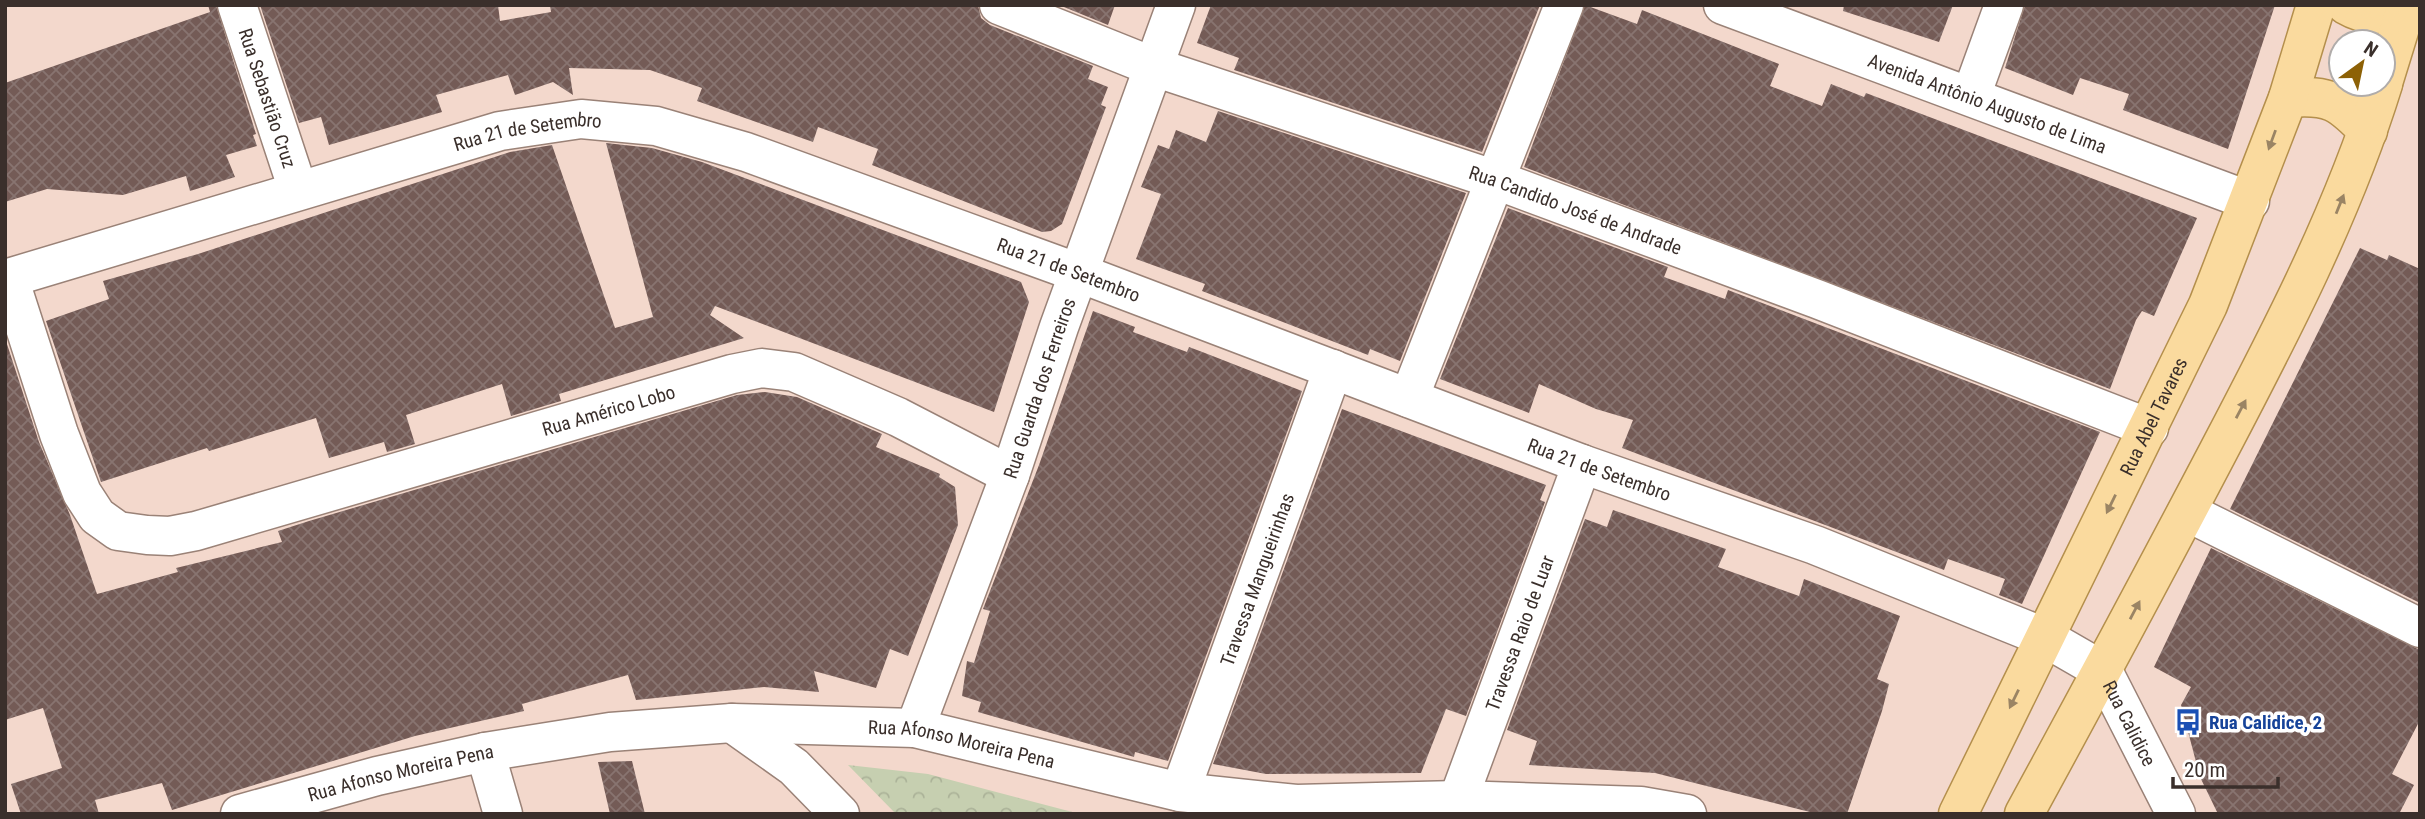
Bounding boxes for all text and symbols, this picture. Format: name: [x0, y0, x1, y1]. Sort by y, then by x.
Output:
street label: Rua Sebastião Cruz: [233, 25, 301, 171]
north arrow: [2327, 28, 2397, 98]
text: N: [2360, 36, 2382, 62]
street label: Avenida Antônio Augusto de Lima: [1865, 49, 2110, 159]
street label: Rua 21 de Setembro: [451, 108, 603, 156]
one-way arrow: [2267, 130, 2278, 151]
street label: Rua Candido José de Andrade: [1466, 161, 1685, 260]
one-way arrow: [2334, 194, 2345, 215]
street label: Rua 21 de Setembro: [994, 233, 1143, 307]
street label: Rua Guarda dos Ferreiros: [999, 295, 1081, 482]
street label: Rua Abel Tavares: [2115, 354, 2192, 479]
street label: Rua Américo Lobo: [539, 380, 678, 441]
one-way arrow: [2235, 399, 2246, 419]
street label: Rua 21 de Setembro: [1524, 433, 1674, 506]
street label: Travessa Mangueirinhas: [1216, 490, 1299, 669]
one-way arrow: [2105, 494, 2116, 514]
street label: Travessa Raio de Luar: [1481, 552, 1559, 714]
one-way arrow: [2129, 601, 2141, 620]
street label: Rua Calidice: [2098, 677, 2161, 770]
one-way arrow: [2009, 689, 2020, 709]
bus stop icon: Rua Calidice, 2: [2173, 707, 2203, 737]
place label: Rua Calidice, 2: [2209, 711, 2322, 734]
street label: Rua Afonso Moreira Pena: [868, 716, 1057, 773]
street label: Rua Afonso Moreira Pena: [305, 740, 495, 807]
scale bar: [2173, 746, 2278, 790]
text: 20 m: [2184, 758, 2225, 782]

